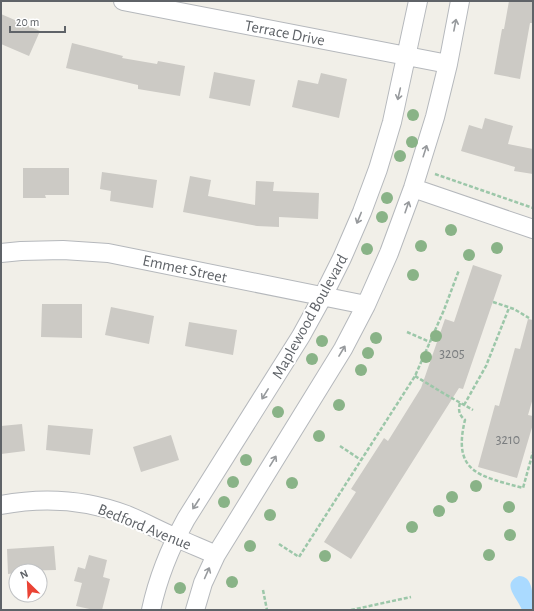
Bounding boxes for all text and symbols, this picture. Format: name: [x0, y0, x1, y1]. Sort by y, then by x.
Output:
scale bar: [10, 8, 65, 34]
text: 20 m: [16, 16, 39, 28]
street label: Terrace Drive: [243, 17, 326, 49]
one-way arrow: [452, 19, 460, 32]
one-way arrow: [394, 87, 402, 100]
one-way arrow: [422, 145, 429, 158]
one-way arrow: [403, 201, 411, 213]
one-way arrow: [355, 211, 363, 223]
street label: Emmet Street: [141, 252, 228, 286]
street label: Maplewood Boulevard: [269, 252, 351, 381]
one-way arrow: [338, 345, 346, 357]
house number: 3205: [439, 347, 465, 361]
one-way arrow: [261, 388, 269, 399]
house number: 3210: [496, 433, 520, 447]
one-way arrow: [270, 455, 278, 467]
one-way arrow: [191, 498, 199, 510]
street label: Bedford Avenue: [96, 501, 194, 553]
north arrow: [8, 563, 48, 603]
one-way arrow: [204, 567, 212, 579]
text: N: [18, 568, 30, 581]

